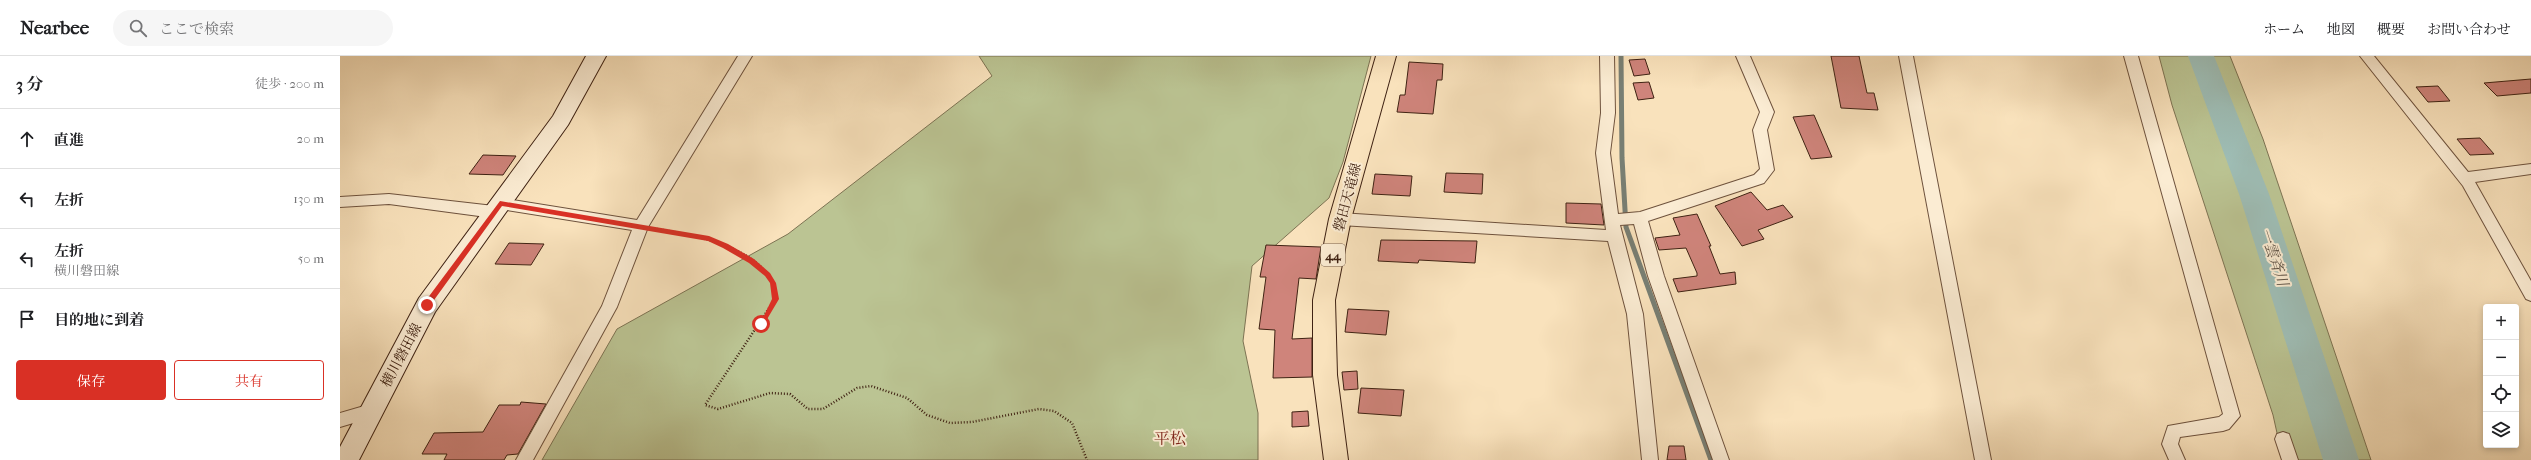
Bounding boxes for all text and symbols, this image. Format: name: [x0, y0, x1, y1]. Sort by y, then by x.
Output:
search box: [113, 10, 393, 46]
text: Nearbee: [20, 17, 89, 39]
icon: search: [127, 17, 149, 39]
text: ここで検索: [159, 20, 234, 38]
text: ホーム: [2263, 21, 2305, 38]
text: 地図: [2327, 21, 2355, 38]
text: 概要: [2377, 21, 2405, 38]
text: お問い合わせ: [2427, 21, 2511, 38]
text: 3 分: [16, 74, 44, 94]
text: 徒歩 · 200 m: [255, 76, 324, 91]
icon: ahead: [16, 128, 38, 150]
text: 直進: [54, 131, 84, 149]
text: 20 m: [297, 131, 324, 146]
street label: 磐田天竜線: [1330, 161, 1365, 233]
icon: left: [16, 188, 38, 210]
text: 左折: [54, 191, 84, 209]
text: 130 m: [293, 191, 324, 206]
water label: 一雲斉川: [2256, 226, 2292, 290]
text: 左折: [54, 242, 84, 260]
road number: 44: [1321, 244, 1345, 266]
icon: left: [16, 248, 38, 270]
text: 50 m: [298, 251, 324, 266]
text: 横川磐田線: [54, 263, 119, 278]
route end: [418, 296, 436, 314]
map controls: [2483, 304, 2519, 448]
button: +: [2483, 304, 2519, 340]
icon: arrive: [16, 308, 38, 330]
text: 目的地に到着: [54, 311, 144, 329]
route start: [752, 315, 770, 333]
street label: 横川磐田線: [378, 320, 425, 390]
button: −: [2483, 340, 2519, 376]
button: 保存: [16, 360, 166, 400]
button: 共有: [174, 360, 324, 400]
button: locate: [2483, 376, 2519, 412]
button: layers: [2483, 412, 2519, 448]
district label: 平松: [1154, 429, 1186, 448]

